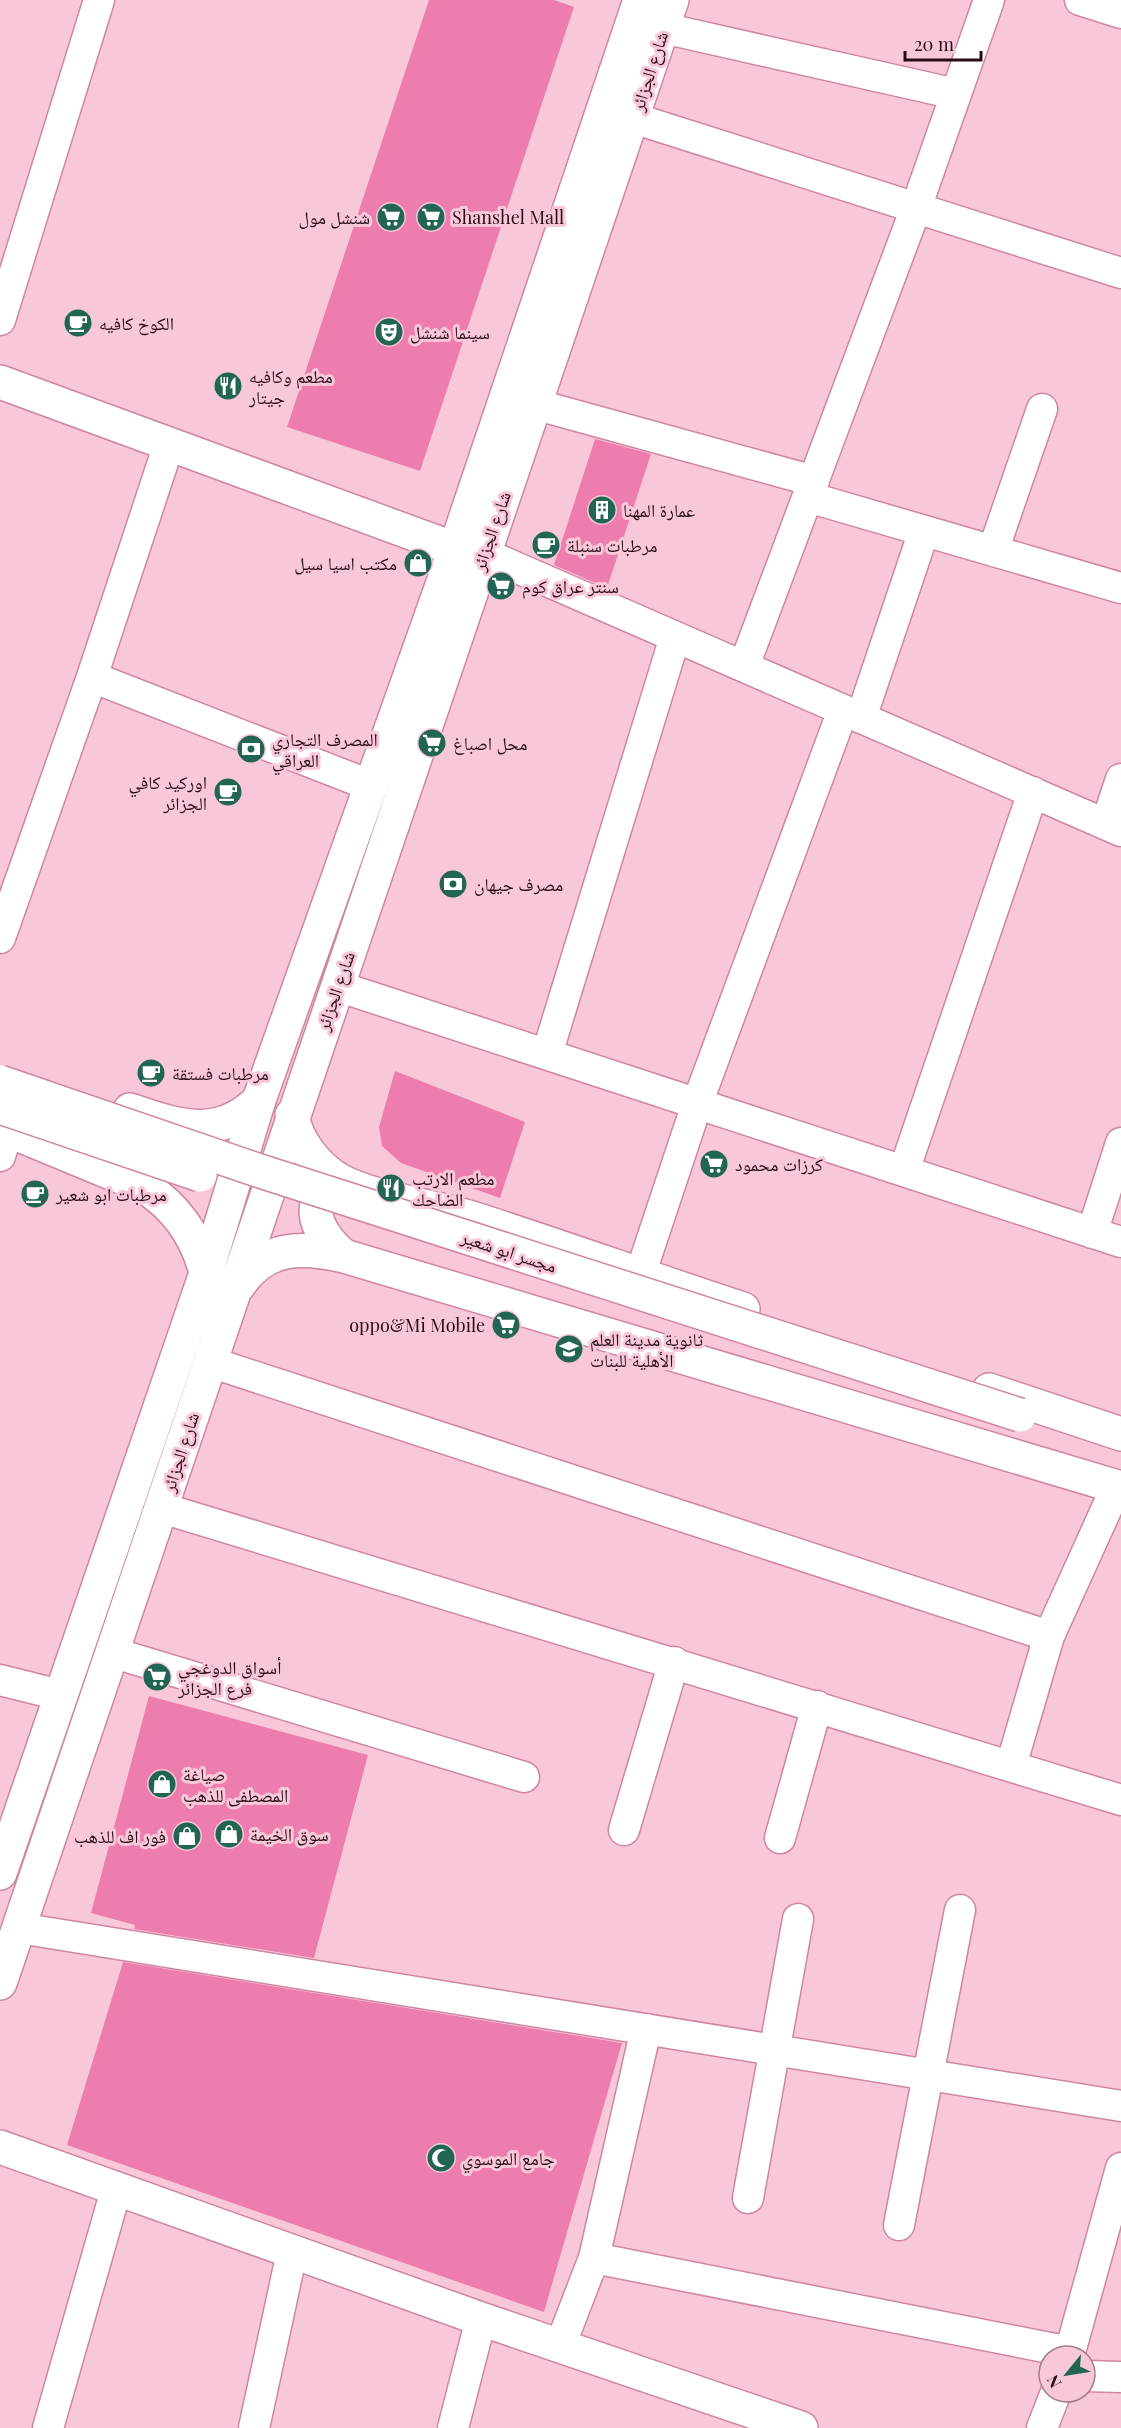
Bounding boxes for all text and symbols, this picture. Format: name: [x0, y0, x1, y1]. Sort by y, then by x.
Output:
scale bar: [905, 24, 982, 62]
street label: شارع الجزائر: [625, 28, 673, 115]
text: 20 m: [914, 32, 954, 56]
supermarket icon: شنشل مول: [375, 201, 407, 233]
supermarket icon: Shanshel Mall: [415, 201, 447, 233]
place label: شنشل مول: [299, 205, 370, 229]
place label: Shanshel Mall: [452, 205, 564, 229]
cafe icon: الكوخ كافيه: [62, 307, 94, 339]
place label: الكوخ كافيه: [99, 311, 174, 336]
theatre icon: سينما شنشل: [373, 316, 405, 348]
place label: سينما شنشل: [410, 320, 490, 344]
place label: مطعم وكافيه جيتار: [248, 364, 333, 409]
restaurant icon: مطعم وكافيه جيتار: [212, 370, 244, 402]
street label: شارع الجزائر: [466, 488, 516, 575]
building icon: عمارة المهنا: [586, 494, 618, 526]
place label: عمارة المهنا: [623, 498, 695, 522]
cafe icon: مرطبات سنبلة: [530, 529, 562, 561]
place label: مرطبات سنبلة: [567, 533, 657, 557]
shop icon: مكتب اسيا سيل: [402, 547, 434, 579]
place label: مكتب اسيا سيل: [294, 551, 397, 575]
supermarket icon: سنتر عراق كوم: [485, 570, 517, 602]
place label: سنتر عراق كوم: [522, 574, 619, 599]
place label: المصرف التجاري العراقي: [272, 727, 378, 776]
supermarket icon: محل اصباغ: [416, 727, 448, 759]
place label: محل اصباغ: [453, 731, 527, 755]
bank icon: المصرف التجاري العراقي: [235, 733, 267, 765]
place label: اوركيد كافي الجزائر: [128, 770, 207, 815]
cafe icon: اوركيد كافي الجزائر: [212, 776, 244, 808]
bank icon: مصرف جيهان: [437, 868, 469, 900]
place label: مصرف جيهان: [474, 872, 563, 896]
street label: شارع الجزائر: [310, 948, 360, 1035]
cafe icon: مرطبات فستقة: [135, 1057, 167, 1089]
place label: مرطبات فستقة: [172, 1061, 269, 1085]
supermarket icon: كرزات محمود: [698, 1148, 730, 1180]
place label: كرزات محمود: [735, 1152, 823, 1176]
place label: مطعم الارتب الضاحك: [412, 1166, 494, 1211]
restaurant icon: مطعم الارتب الضاحك: [375, 1172, 407, 1204]
cafe icon: مرطبات ابو شعير: [19, 1178, 51, 1210]
place label: مرطبات ابو شعير: [55, 1182, 167, 1206]
street label: مجسر ابو شعير: [457, 1224, 560, 1278]
supermarket icon: oppo&Mi Mobile: [490, 1309, 522, 1341]
place label: oppo&Mi Mobile: [349, 1313, 485, 1337]
place label: ثانوية مدينة العلم الأهلية للبنات: [590, 1327, 703, 1372]
school or university icon: ثانوية مدينة العلم الأهلية للبنات: [553, 1333, 585, 1365]
street label: شارع الجزائر: [156, 1409, 204, 1496]
place label: أسواق الدوغجي فرع الجزائر: [177, 1655, 281, 1700]
supermarket icon: أسواق الدوغجي فرع الجزائر: [141, 1661, 173, 1693]
place label: صياغة المصطفى للذهب: [183, 1762, 288, 1807]
shop icon: صياغة المصطفى للذهب: [146, 1768, 178, 1800]
shop icon: سوق الخيمة: [213, 1818, 245, 1850]
shop icon: فور اف للذهب: [171, 1820, 203, 1852]
place label: سوق الخيمة: [250, 1822, 329, 1846]
place label: فور اف للذهب: [74, 1824, 166, 1848]
mosque icon: جامع الموسوي: [425, 2142, 457, 2174]
place label: جامع الموسوي: [462, 2146, 555, 2174]
north arrow: [1037, 2344, 1097, 2404]
text: N: [1041, 2371, 1066, 2392]

